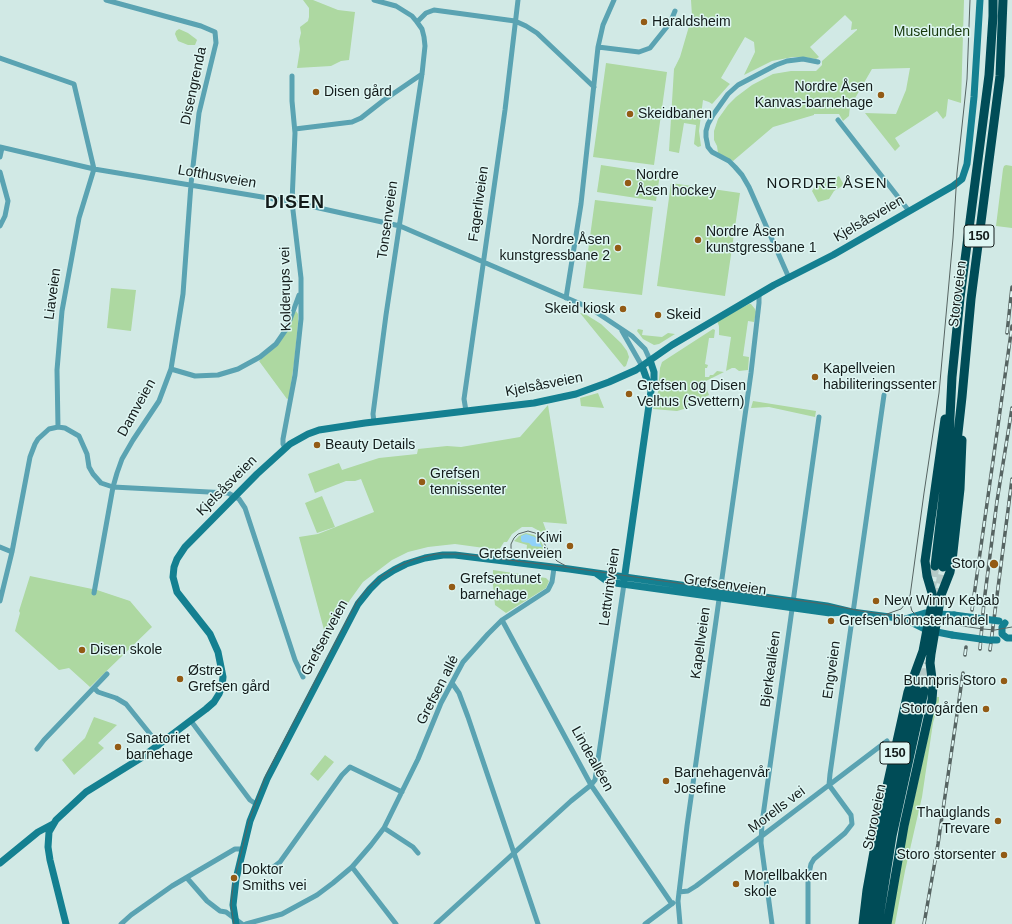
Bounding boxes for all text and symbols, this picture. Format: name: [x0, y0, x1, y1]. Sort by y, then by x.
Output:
place label: Haraldsheim: [652, 14, 731, 30]
marker: Haraldsheim: [639, 17, 649, 27]
park label: Muselunden: [894, 24, 970, 40]
street label: Disengrenda: [178, 45, 210, 127]
place label: Nordre Åsen Kanvas-barnehage: [755, 79, 873, 112]
place label: Disen gård: [324, 84, 392, 100]
marker: Disen gård: [311, 87, 321, 97]
marker: Nordre Åsen Kanvas-barnehage: [876, 90, 886, 100]
place label: Skeidbanen: [638, 106, 712, 122]
marker: Skeidbanen: [625, 109, 635, 119]
street label: Lofthusveien: [176, 162, 258, 192]
street label: Fagerliveien: [465, 165, 493, 243]
place label: Nordre Åsen hockey: [636, 167, 716, 200]
district label: NORDRE ÅSEN: [766, 175, 888, 193]
marker: Nordre Åsen hockey: [623, 178, 633, 188]
street label: Tonsenveien: [374, 180, 402, 260]
district label: DISEN: [265, 192, 325, 214]
street label: Kjelsåsveien: [831, 192, 907, 246]
place label: Nordre Åsen kunstgressbane 1: [706, 224, 817, 256]
road number: 150: [964, 225, 994, 247]
place label: Nordre Åsen kunstgressbane 2: [499, 232, 610, 264]
marker: Nordre Åsen kunstgressbane 1: [693, 235, 703, 245]
marker: Nordre Åsen kunstgressbane 2: [613, 243, 623, 253]
street label: Kolderups vei: [277, 246, 295, 332]
street label: Storoveien: [946, 260, 970, 328]
street label: Liaveien: [41, 267, 65, 321]
place label: Skeid kiosk: [544, 301, 615, 317]
marker: Skeid kiosk: [618, 304, 628, 314]
place label: Skeid: [666, 307, 701, 323]
marker: Skeid: [653, 310, 663, 320]
place label: Kapellveien habiliteringssenter: [823, 361, 937, 394]
street label: Kjelsåsveien: [504, 369, 584, 401]
marker: Kapellveien habiliteringssenter: [810, 372, 820, 382]
street label: Damveien: [114, 376, 160, 440]
place label: Grefsen og Disen Velhus (Svettern): [637, 378, 746, 410]
marker: Grefsen og Disen Velhus (Svettern): [624, 389, 634, 399]
place label: Beauty Details: [325, 437, 415, 453]
marker: Beauty Details: [312, 440, 322, 450]
street label: Kjelsåsveien: [193, 452, 261, 520]
place label: Grefsen tennissenter: [430, 466, 506, 498]
marker: Grefsen tennissenter: [417, 477, 427, 487]
place label: Kiwi Grefsenveien: [479, 530, 562, 562]
marker: Kiwi Grefsenveien: [565, 541, 575, 551]
street label: Lettvintveien: [596, 547, 624, 627]
place label: Storo: [952, 556, 985, 572]
marker: Storo: [988, 558, 1000, 570]
place label: Grefsentunet barnehage: [460, 571, 541, 604]
street label: Grefsenveien: [683, 571, 767, 599]
marker: Grefsentunet barnehage: [447, 582, 457, 592]
place label: New Winny Kebab: [884, 593, 999, 609]
marker: New Winny Kebab: [871, 596, 881, 606]
street label: Grefsenveien: [298, 597, 352, 679]
street label: Kapellveien: [688, 606, 714, 680]
place label: Grefsen blomsterhandel: [839, 613, 988, 629]
marker: Grefsen blomsterhandel: [826, 616, 836, 626]
street label: Bjerkealléen: [757, 630, 785, 708]
street label: Engveien: [820, 640, 844, 700]
place label: Disen skole: [90, 642, 162, 658]
marker: Disen skole: [77, 645, 87, 655]
street label: Grefsen allé: [413, 653, 463, 727]
place label: Østre Grefsen gård: [188, 663, 270, 696]
place label: Bunnpris Storo: [903, 673, 996, 689]
marker: Østre Grefsen gård: [175, 674, 185, 684]
marker: Bunnpris Storo: [999, 676, 1009, 686]
place label: Storogården: [901, 701, 978, 717]
marker: Storogården: [981, 704, 991, 714]
street label: Lindealléen: [567, 724, 617, 794]
place label: Sanatoriet barnehage: [126, 731, 193, 764]
marker: Sanatoriet barnehage: [113, 742, 123, 752]
road number: 150: [880, 742, 910, 764]
place label: Barnehagenvår Josefine: [674, 765, 770, 798]
marker: Barnehagenvår Josefine: [661, 776, 671, 786]
street label: Morells vei: [745, 783, 809, 837]
street label: Storoveien: [860, 783, 890, 851]
place label: Thauglands Trevare: [917, 805, 990, 838]
marker: Thauglands Trevare: [993, 816, 1003, 826]
place label: Storo storsenter: [896, 847, 996, 863]
marker: Storo storsenter: [999, 850, 1009, 860]
place label: Doktor Smiths vei: [242, 862, 307, 894]
place label: Morellbakken skole: [744, 868, 827, 900]
marker: Doktor Smiths vei: [229, 873, 239, 883]
marker: Morellbakken skole: [731, 879, 741, 889]

